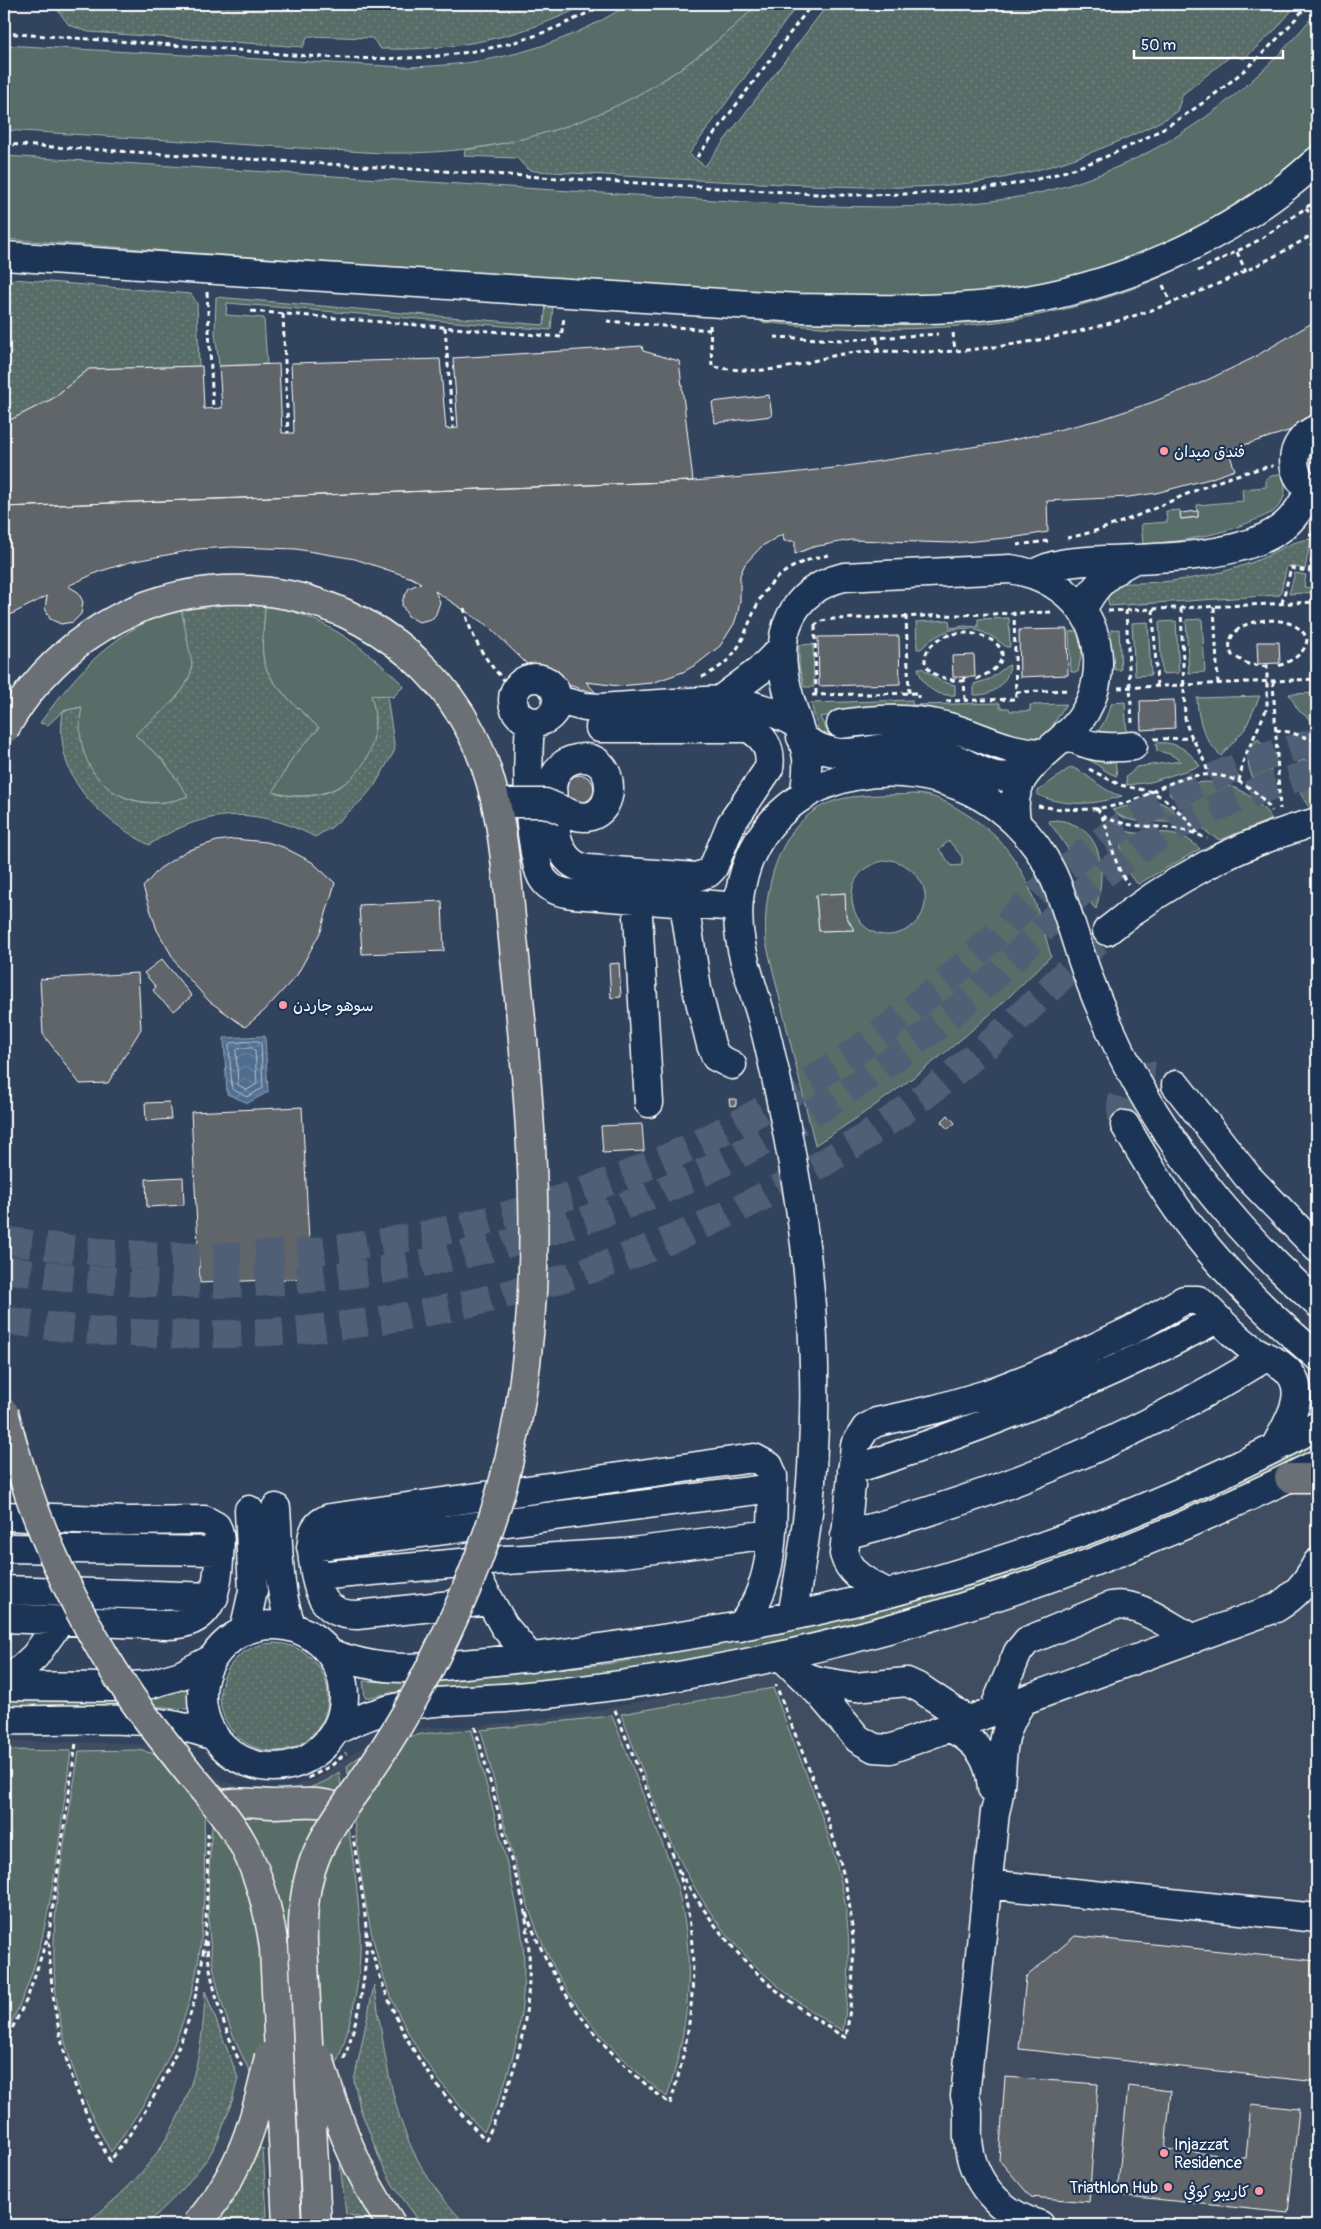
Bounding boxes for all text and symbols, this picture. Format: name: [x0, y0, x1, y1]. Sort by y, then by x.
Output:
scale bar: [1134, 28, 1282, 60]
text: 50 m: [1141, 36, 1176, 55]
place label: فندق ميدان: [1174, 442, 1245, 462]
marker: فندق ميدان: [1158, 445, 1170, 457]
place label: سوهو جاردن: [293, 996, 374, 1016]
marker: سوهو جاردن: [277, 999, 289, 1011]
place label: Injazzat Residence: [1174, 2135, 1242, 2173]
marker: Injazzat Residence: [1158, 2147, 1170, 2159]
place label: Triathlon Hub: [1069, 2178, 1158, 2198]
marker: Triathlon Hub: [1162, 2181, 1174, 2193]
place label: كاريبو كوفي: [1184, 2182, 1249, 2203]
marker: كاريبو كوفي: [1253, 2185, 1265, 2197]

